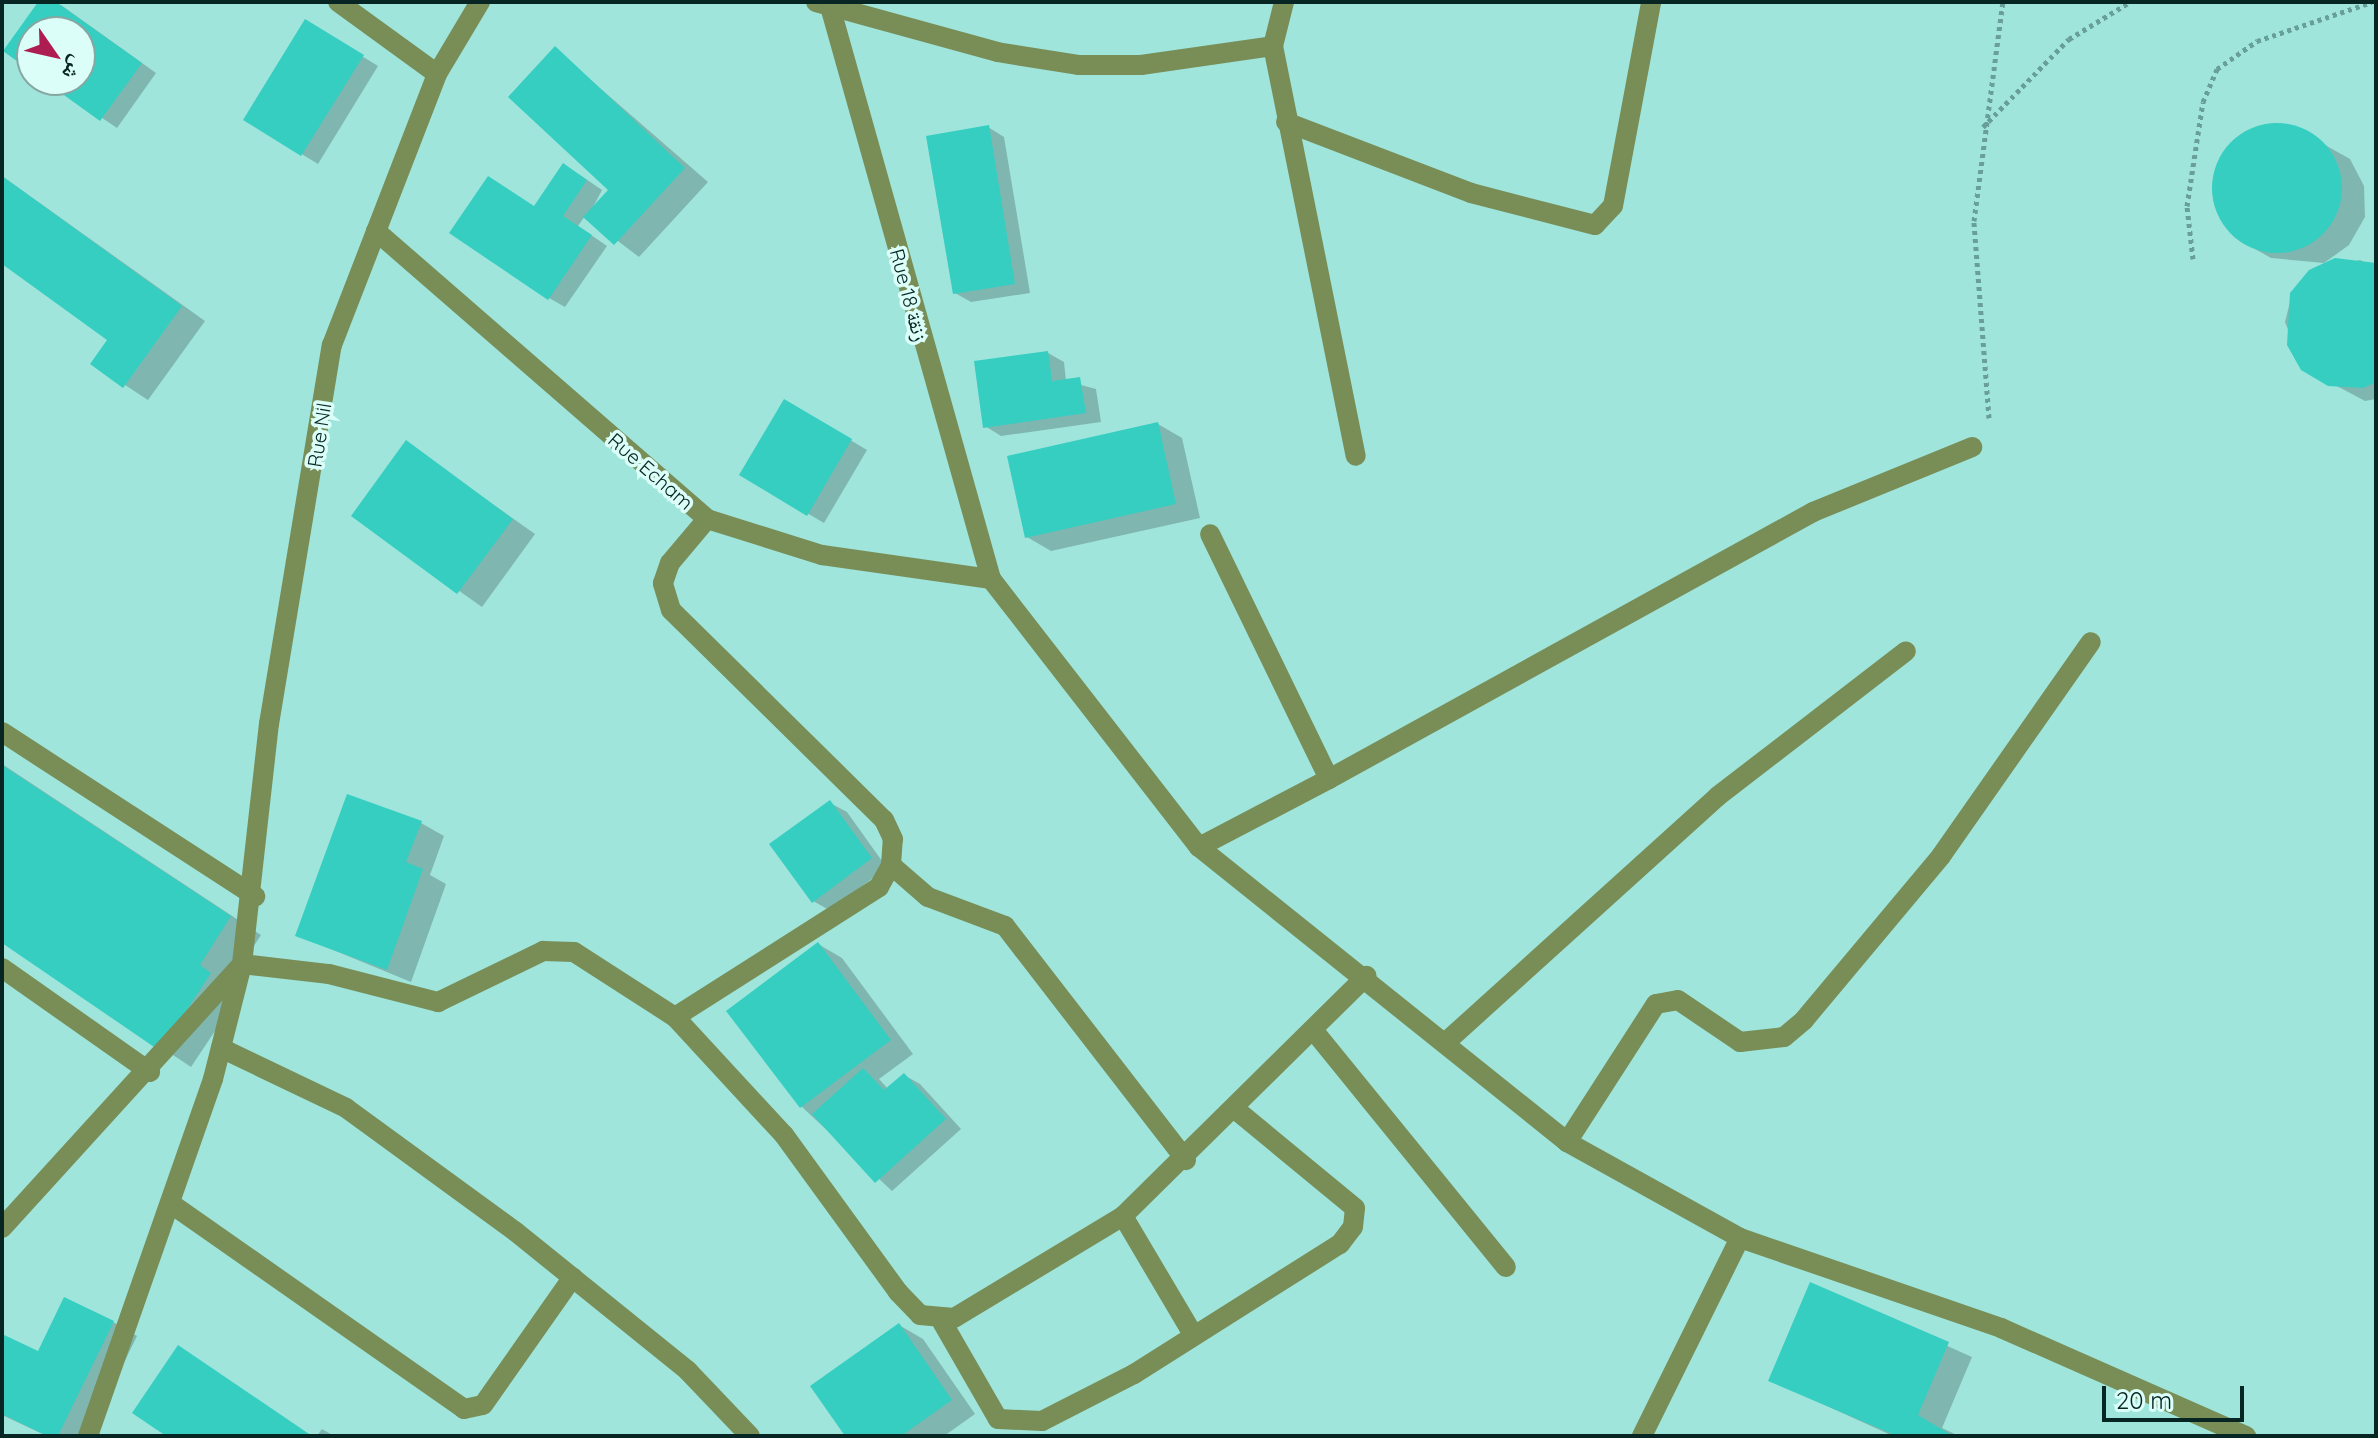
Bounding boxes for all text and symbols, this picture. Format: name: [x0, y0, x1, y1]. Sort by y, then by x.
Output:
north arrow: [16, 16, 96, 96]
text: ش: [56, 51, 92, 86]
street label: Rue 18 زنقة: [885, 246, 933, 344]
street label: Rue Nil: [302, 401, 336, 469]
street label: Rue Echam: [604, 428, 698, 514]
scale bar: [2106, 1370, 2248, 1420]
text: 20 m: [2116, 1385, 2172, 1415]

